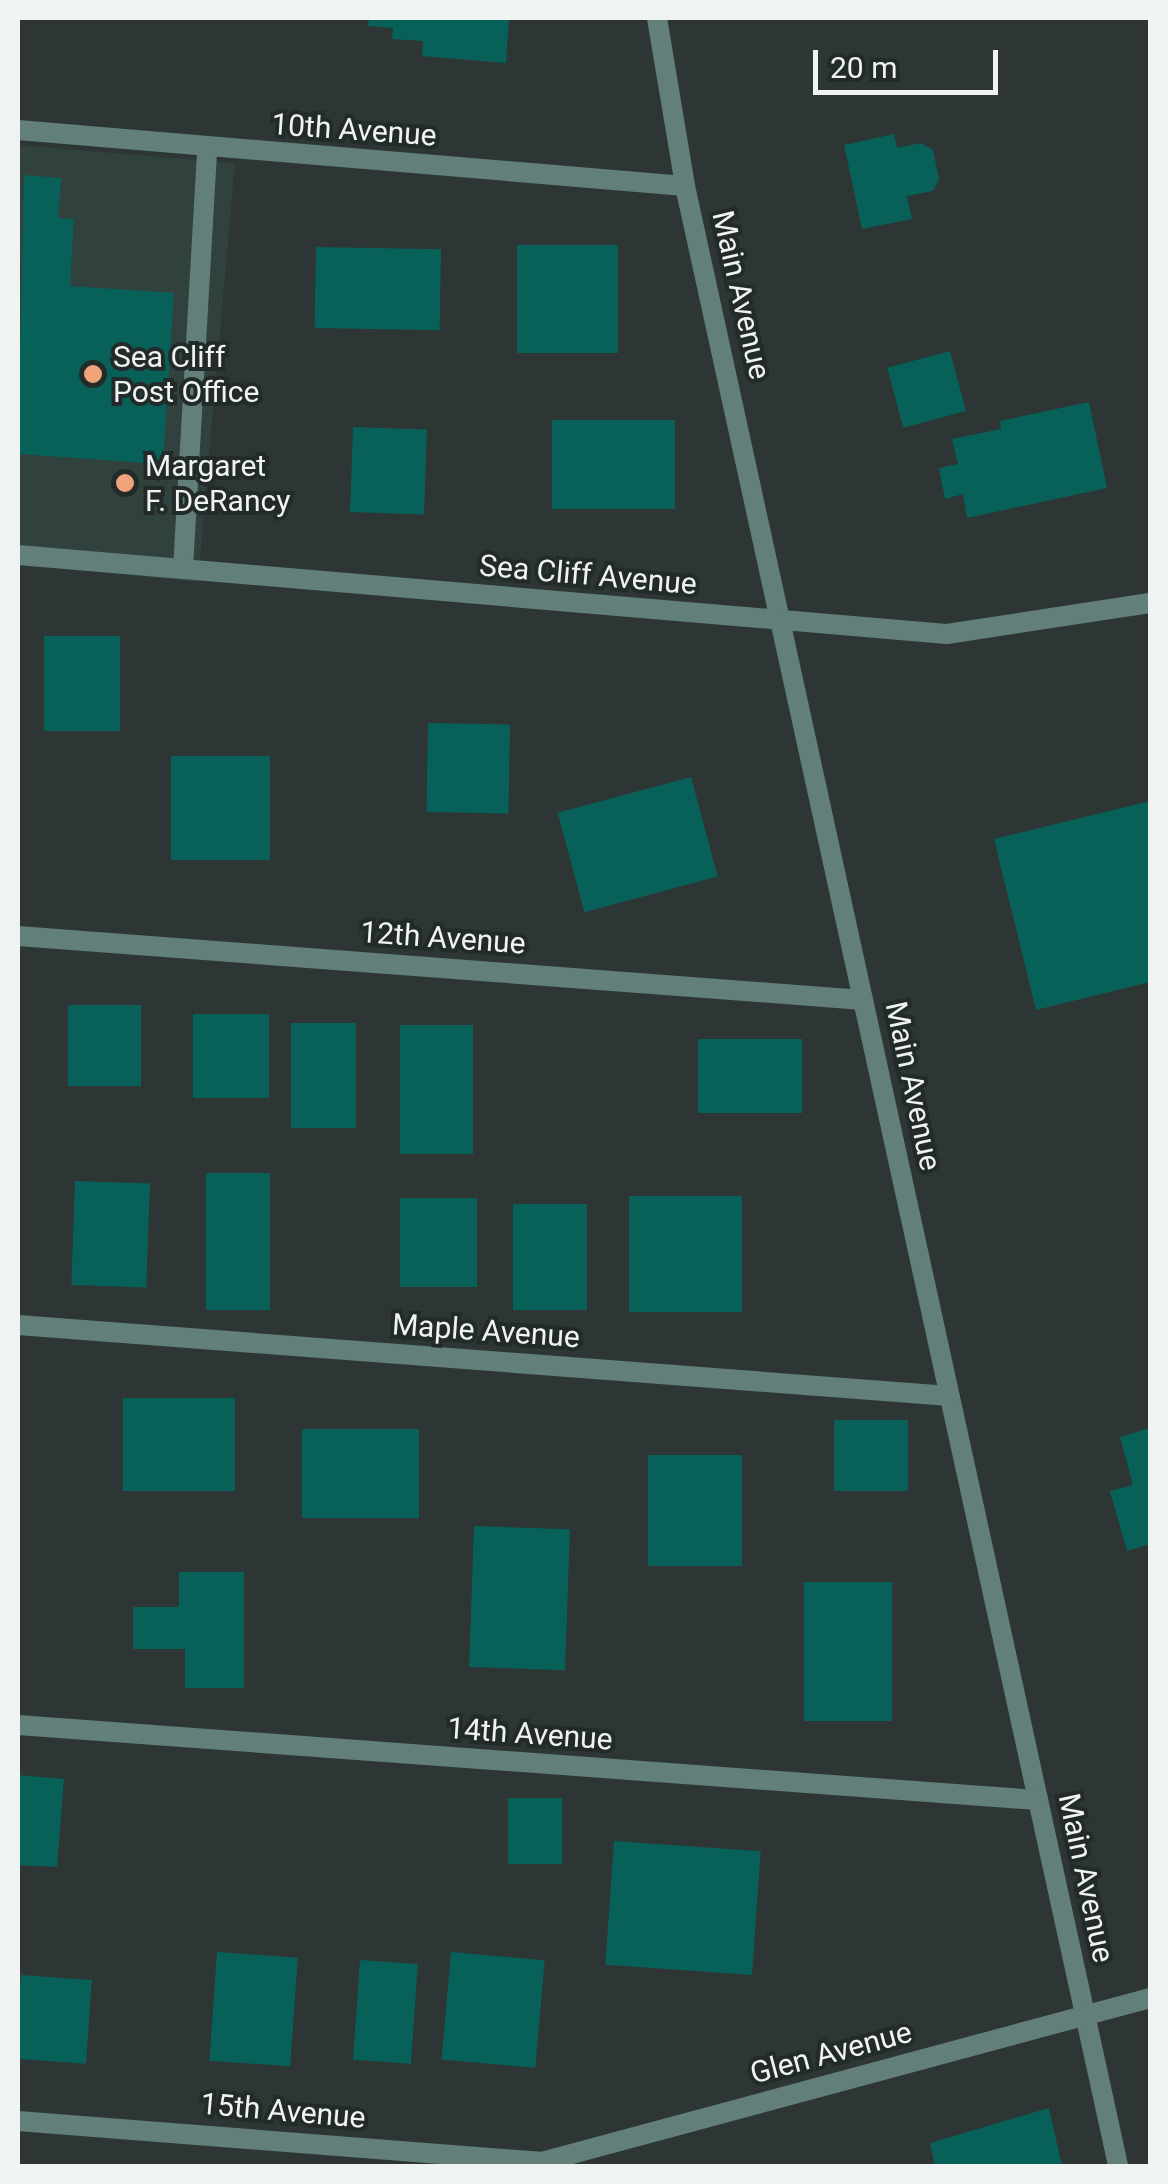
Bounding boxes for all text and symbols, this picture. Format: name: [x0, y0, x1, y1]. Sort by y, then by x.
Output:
scale bar: [818, 30, 1003, 92]
text: 20 m: [830, 50, 897, 85]
street label: 10th Avenue: [270, 106, 438, 154]
street label: Main Avenue: [704, 207, 778, 383]
place label: Sea Cliff Post Office: [113, 339, 259, 410]
marker: Sea Cliff Post Office: [82, 363, 104, 385]
place label: Margaret F. DeRancy: [145, 448, 290, 518]
marker: Margaret F. DeRancy: [114, 472, 136, 494]
street label: Sea Cliff Avenue: [478, 548, 698, 602]
street label: 12th Avenue: [359, 914, 527, 962]
street label: Main Avenue: [878, 998, 948, 1174]
street label: Maple Avenue: [391, 1306, 581, 1356]
street label: 14th Avenue: [446, 1710, 614, 1758]
street label: Main Avenue: [1051, 1790, 1121, 1966]
street label: Glen Avenue: [746, 2014, 916, 2092]
street label: 15th Avenue: [199, 2086, 367, 2136]

